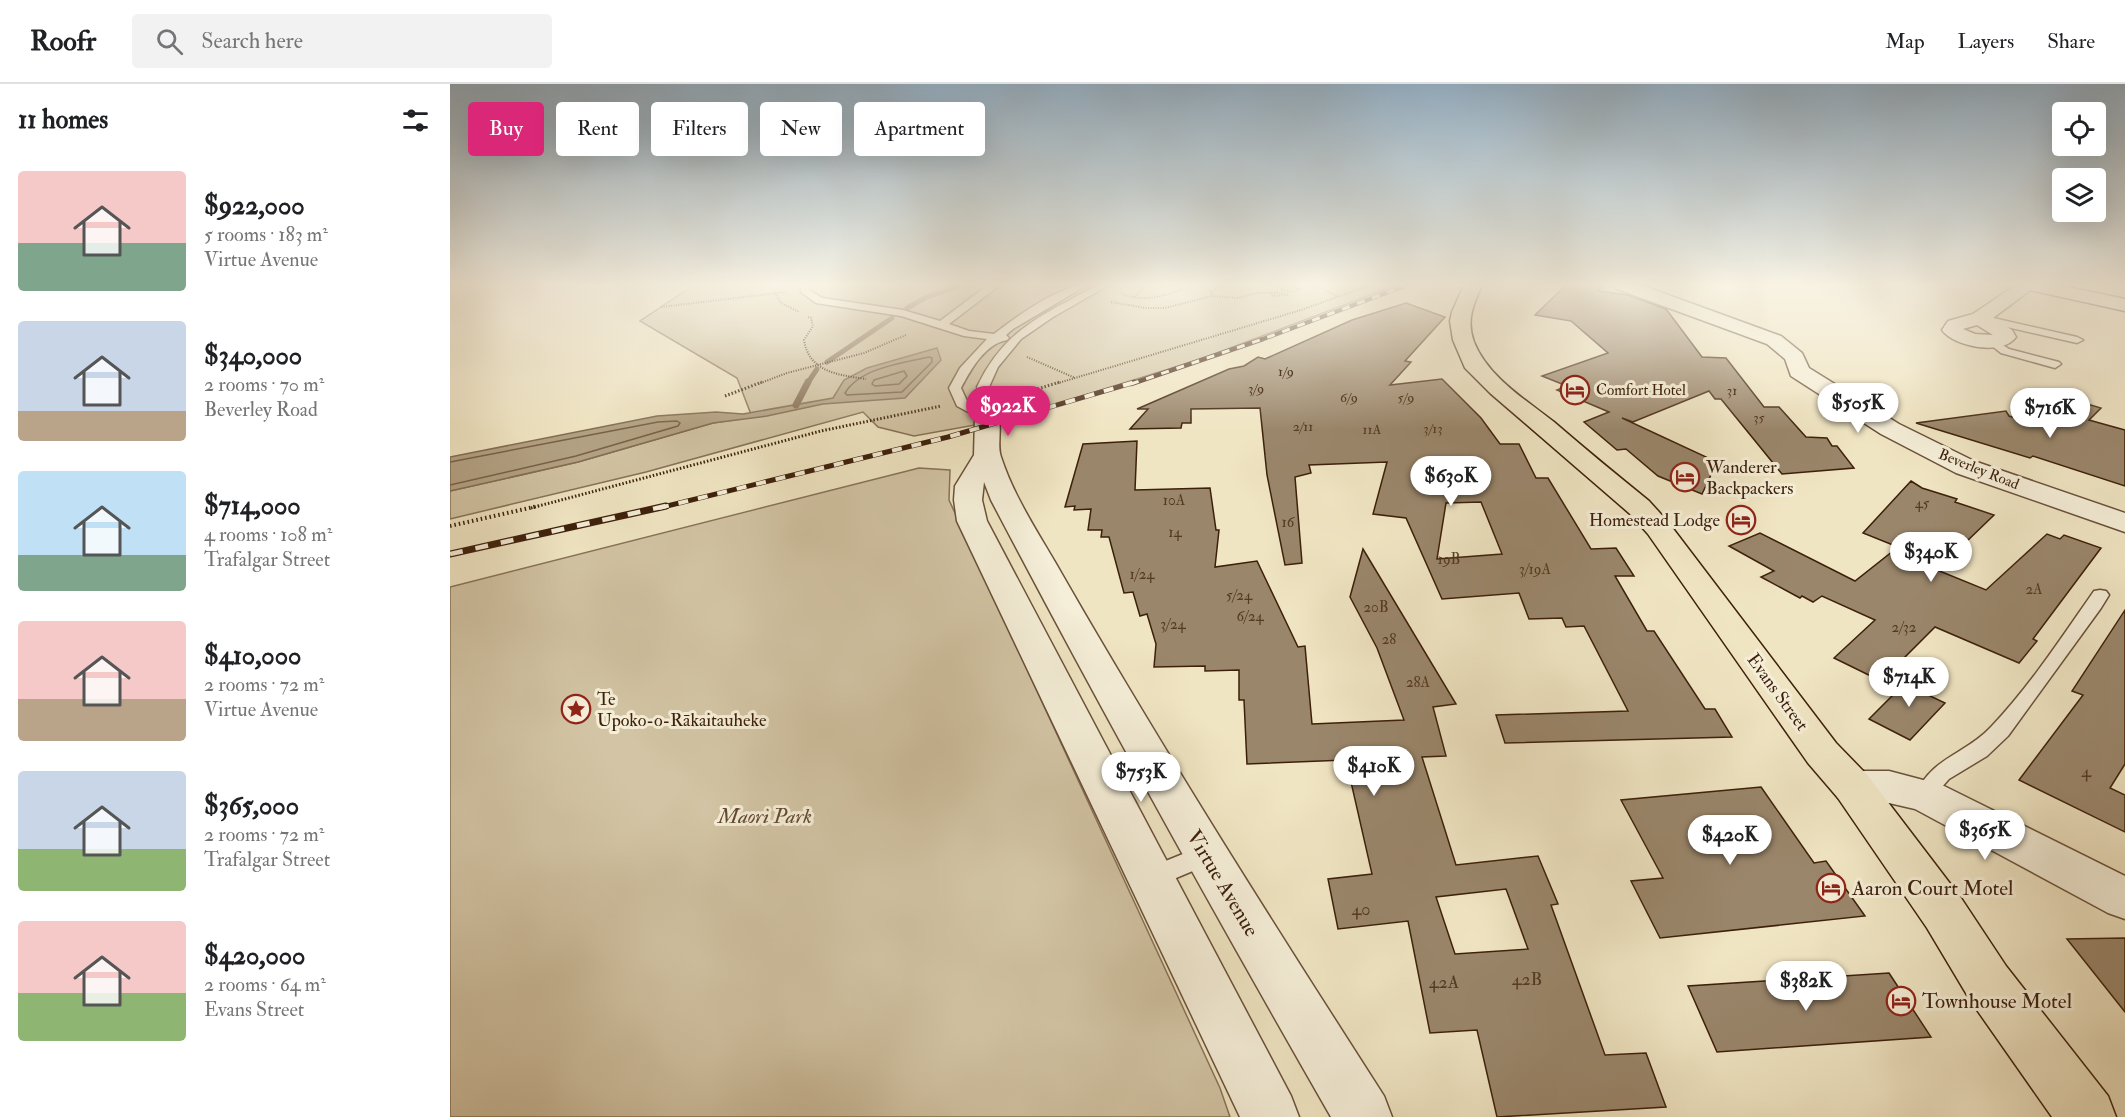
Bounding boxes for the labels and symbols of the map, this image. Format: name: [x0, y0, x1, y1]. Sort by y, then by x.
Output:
house number: 1/9: [1278, 363, 1294, 380]
hotel icon: Comfort Hotel: [1559, 374, 1591, 406]
house number: 3/9: [1248, 380, 1264, 397]
place label: Comfort Hotel: [1596, 381, 1686, 400]
house number: 31: [1727, 382, 1737, 399]
pin: $505K: [1816, 383, 1900, 434]
pin: $922K: [966, 386, 1050, 437]
pin: $716K: [2008, 388, 2092, 439]
house number: 6/9: [1340, 389, 1358, 406]
house number: 5/9: [1398, 389, 1414, 406]
house number: 35: [1753, 409, 1766, 426]
house number: 2/11: [1293, 418, 1313, 435]
house number: 3/13: [1423, 420, 1443, 437]
house number: 11A: [1363, 421, 1382, 438]
street label: Beverley Road: [1936, 445, 2023, 494]
pin: $630K: [1409, 456, 1493, 507]
place label: Wanderer Backpackers: [1705, 456, 1793, 500]
hotel icon: Wanderer Backpackers: [1669, 461, 1701, 493]
house number: 10A: [1163, 491, 1186, 510]
house number: 45: [1915, 494, 1930, 513]
hotel icon: Homestead Lodge: [1725, 504, 1757, 536]
place label: Homestead Lodge: [1589, 509, 1720, 532]
house number: 16: [1282, 513, 1296, 532]
house number: 14: [1168, 523, 1183, 542]
pin: $340K: [1889, 532, 1973, 583]
house number: 19B: [1438, 550, 1460, 569]
house number: 3/19A: [1519, 560, 1552, 579]
house number: 1/24: [1130, 565, 1155, 584]
house number: 2A: [2025, 580, 2043, 599]
house number: 5/24: [1226, 586, 1253, 605]
house number: 20B: [1363, 598, 1389, 617]
house number: 6/24: [1236, 607, 1264, 626]
house number: 3/24: [1160, 615, 1187, 634]
house number: 2/32: [1892, 618, 1917, 637]
house number: 28: [1382, 630, 1396, 649]
street label: Evans Street: [1742, 649, 1814, 736]
pin: $714K: [1867, 657, 1951, 708]
house number: 28A: [1406, 673, 1431, 692]
place label: Te Upoko-o-Rākaitauheke: [597, 688, 767, 732]
place icon: Te Upoko-o-Rākaitauheke: [560, 693, 592, 725]
pin: $410K: [1332, 746, 1416, 797]
pin: $753K: [1099, 752, 1183, 803]
house number: 4: [2081, 760, 2092, 783]
park label: Maori Park: [716, 803, 812, 830]
pin: $365K: [1943, 810, 2027, 861]
pin: $420K: [1688, 815, 1772, 866]
street label: Virtue Avenue: [1180, 825, 1265, 942]
hotel icon: Aaron Court Motel: [1815, 872, 1847, 904]
place label: Aaron Court Motel: [1851, 875, 2014, 902]
house number: 40: [1352, 898, 1370, 921]
pin: $382K: [1764, 961, 1848, 1012]
house number: 42B: [1512, 968, 1542, 991]
house number: 42A: [1429, 971, 1460, 994]
hotel icon: Townhouse Motel: [1885, 985, 1917, 1017]
place label: Townhouse Motel: [1922, 988, 2073, 1015]

